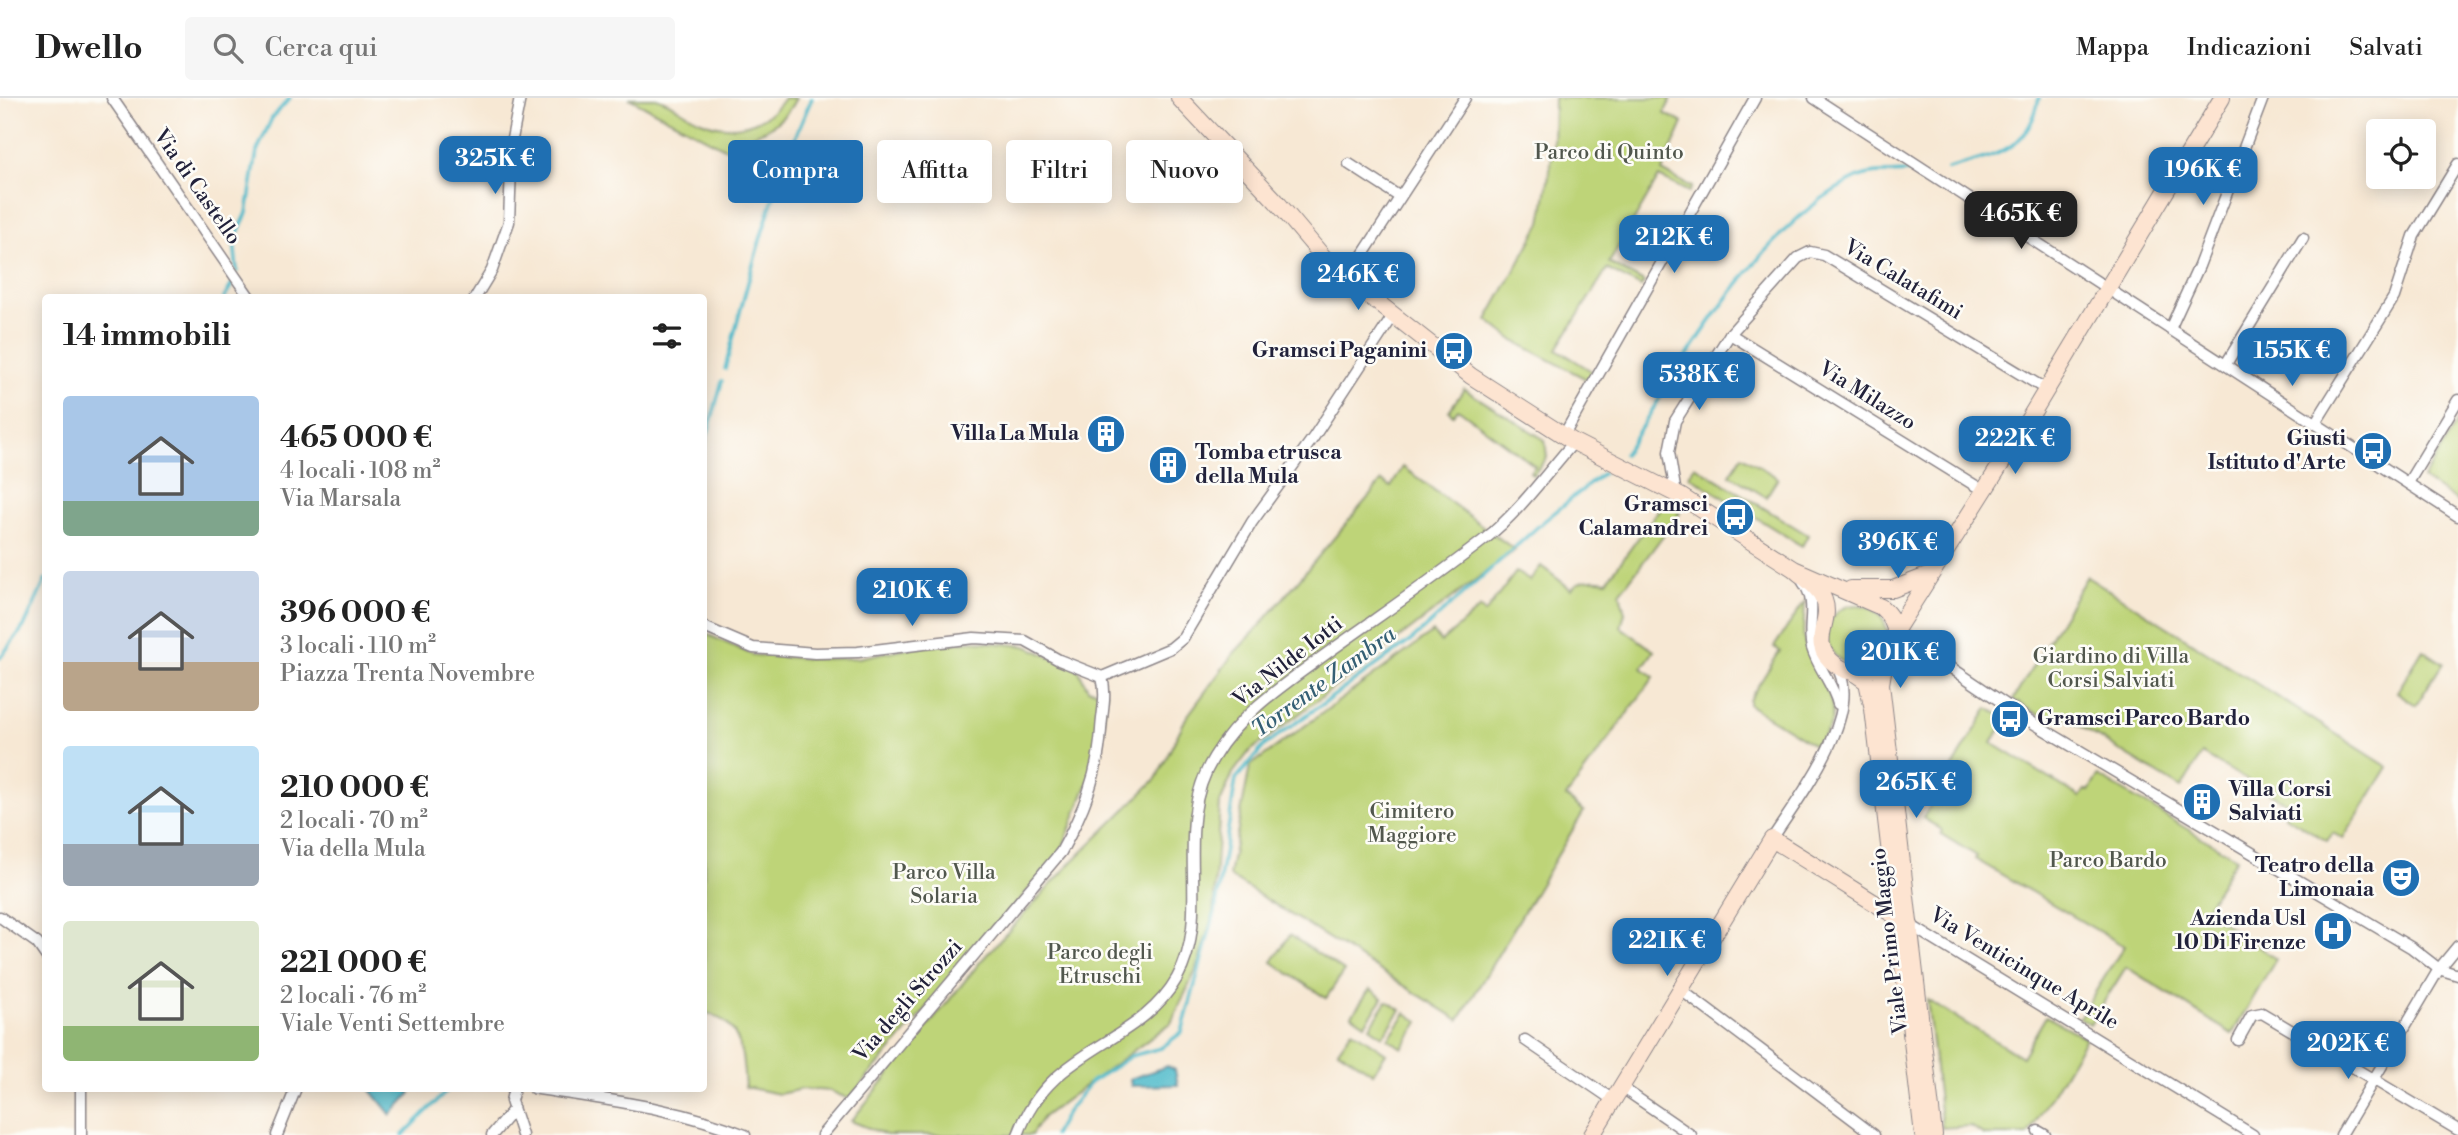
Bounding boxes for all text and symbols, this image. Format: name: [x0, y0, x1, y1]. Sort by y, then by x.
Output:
search box: [185, 17, 675, 80]
text: Dwello: [35, 28, 143, 69]
icon: search: [209, 29, 247, 67]
text: Cerca qui: [265, 32, 378, 64]
text: Mappa: [2076, 33, 2149, 63]
text: Indicazioni: [2187, 33, 2311, 63]
text: Salvati: [2349, 33, 2423, 63]
map controls: [2366, 119, 2436, 189]
button: locate: [2366, 119, 2436, 189]
street label: Via di Castello: [147, 123, 246, 250]
pin: 325K €: [438, 136, 552, 196]
chip: Compra: [728, 140, 863, 203]
chip: Affitta: [877, 140, 992, 203]
chip: Filtri: [1006, 140, 1112, 203]
chip: Nuovo: [1126, 140, 1243, 203]
park label: Parco di Quinto: [1534, 140, 1684, 166]
text: 325K €: [455, 145, 535, 173]
pin: 196K €: [2146, 148, 2260, 207]
text: 196K €: [2165, 156, 2241, 184]
pin: 465K €: [1964, 192, 2078, 251]
text: 465K €: [1980, 200, 2062, 228]
pin: 212K €: [1617, 216, 1731, 275]
text: 212K €: [1635, 224, 1713, 252]
street label: Via Calatafimi: [1838, 234, 1967, 326]
pin: 246K €: [1301, 252, 1415, 312]
text: 246K €: [1317, 261, 1399, 289]
text: 14 immobili: [63, 317, 231, 355]
icon: filters: [648, 317, 686, 355]
pin: 155K €: [2235, 328, 2349, 388]
bus stop icon: Gramsci Paganini: [1433, 330, 1475, 372]
text: 155K €: [2254, 337, 2330, 365]
place label: Gramsci Paganini: [1252, 338, 1427, 364]
pin: 538K €: [1642, 352, 1756, 412]
street label: Via Milazzo: [1813, 355, 1921, 436]
text: 538K €: [1659, 361, 1739, 389]
building icon: Villa La Mula: [1085, 413, 1127, 455]
pin: 222K €: [1958, 416, 2072, 476]
text: 465 000 €: [280, 419, 432, 457]
place label: Villa La Mula: [950, 421, 1080, 447]
icon: home: [119, 424, 203, 508]
text: 222K €: [1975, 425, 2055, 453]
place label: Giusti Istituto d'Arte: [2208, 426, 2346, 476]
bus stop icon: Giusti Istituto d'Arte: [2352, 430, 2394, 472]
place label: Tomba etrusca della Mula: [1195, 440, 1342, 490]
building icon: Tomba etrusca della Mula: [1147, 444, 1189, 486]
text: 4 locali · 108 m²: [280, 457, 441, 485]
text: Via Marsala: [280, 485, 401, 513]
place label: Gramsci Calamandrei: [1578, 492, 1708, 542]
bus stop icon: Gramsci Calamandrei: [1714, 496, 1756, 538]
pin: 396K €: [1841, 520, 1955, 580]
text: 396K €: [1858, 529, 1938, 557]
pin: 210K €: [855, 568, 969, 628]
text: 210K €: [873, 577, 951, 605]
text: 396 000 €: [280, 594, 430, 632]
icon: home: [119, 599, 203, 683]
street label: Via Nilde Iotti: [1227, 611, 1348, 714]
water label: Torrente Zambra: [1246, 620, 1402, 744]
pin: 201K €: [1843, 630, 1957, 690]
text: 3 locali · 110 m²: [280, 632, 436, 660]
text: 201K €: [1861, 639, 1939, 667]
park label: Giardino di Villa Corsi Salviati: [2033, 644, 2190, 694]
text: Piazza Trenta Novembre: [280, 660, 535, 688]
bus stop icon: Gramsci Parco Bardo: [1989, 698, 2031, 740]
place label: Gramsci Parco Bardo: [2037, 706, 2250, 732]
pin: 265K €: [1859, 760, 1973, 820]
text: 210 000 €: [280, 769, 429, 807]
text: 265K €: [1876, 769, 1956, 797]
icon: home: [119, 774, 203, 858]
place label: Villa Corsi Salviati: [2228, 777, 2331, 827]
building icon: Villa Corsi Salviati: [2181, 781, 2223, 823]
park label: Cimitero Maggiore: [1367, 799, 1457, 849]
text: 2 locali · 70 m²: [280, 807, 428, 835]
text: Via della Mula: [280, 835, 426, 863]
street label: Viale Primo Maggio: [1866, 846, 1914, 1037]
park label: Parco Bardo: [2049, 848, 2167, 874]
place label: Teatro della Limonaia: [2255, 853, 2375, 903]
theatre icon: Teatro della Limonaia: [2380, 857, 2422, 899]
park label: Parco Villa Solaria: [892, 860, 996, 910]
street label: Via Venticinque Aprile: [1924, 902, 2123, 1036]
place label: Azienda Usl 10 Di Firenze: [2174, 906, 2306, 956]
hospital icon: Azienda Usl 10 Di Firenze: [2312, 910, 2354, 952]
pin: 221K €: [1610, 918, 1724, 978]
text: 221K €: [1628, 927, 1706, 955]
street label: Via degli Strozzi: [847, 934, 968, 1068]
park label: Parco degli Etruschi: [1047, 940, 1153, 990]
text: 221 000 €: [280, 944, 427, 982]
icon: home: [119, 949, 203, 1033]
text: 2 locali · 76 m²: [280, 982, 426, 1010]
text: Viale Venti Settembre: [280, 1010, 505, 1038]
pin: 202K €: [2291, 1021, 2405, 1081]
text: 202K €: [2307, 1030, 2389, 1058]

